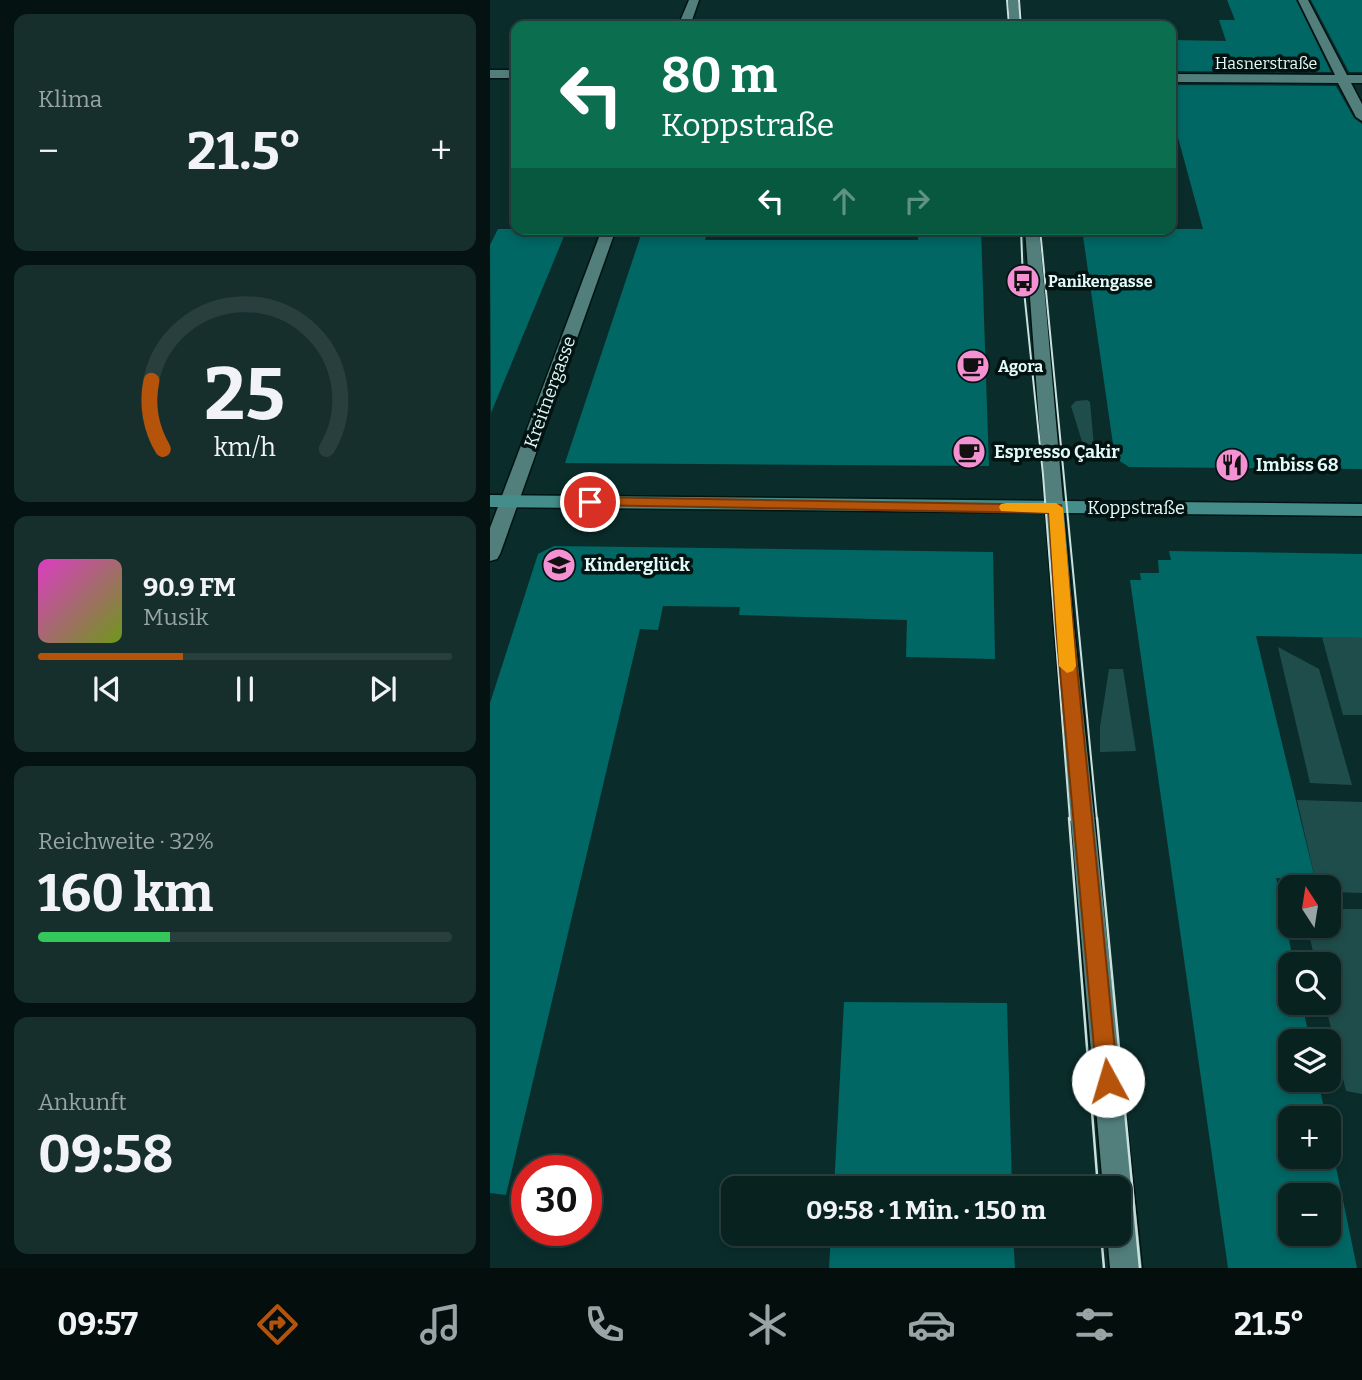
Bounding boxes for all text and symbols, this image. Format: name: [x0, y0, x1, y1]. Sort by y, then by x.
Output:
text: 80 m: [661, 46, 777, 105]
icon: left: [546, 49, 637, 140]
street label: Hasnerstraße: [1215, 54, 1317, 73]
text: Klima: [38, 85, 102, 113]
text: Koppstraße: [661, 106, 834, 144]
text: 21.5°: [187, 120, 302, 183]
text: −: [38, 128, 59, 174]
text: +: [430, 128, 452, 174]
icon: left: [752, 182, 790, 220]
icon: ahead: [825, 182, 863, 220]
icon: right: [898, 182, 936, 220]
bus stop icon: Panikengasse: [1004, 262, 1042, 300]
place label: Panikengasse: [1048, 272, 1153, 291]
street label: Kreitnergasse: [520, 333, 580, 451]
cafe icon: Agora: [954, 347, 992, 385]
text: 25: [205, 352, 285, 439]
place label: Agora: [998, 357, 1043, 376]
text: km/h: [214, 433, 276, 463]
cafe icon: Espresso Çakir: [950, 433, 988, 471]
place label: Espresso Çakir: [994, 441, 1120, 463]
restaurant icon: Imbiss 68: [1213, 446, 1251, 484]
place label: Imbiss 68: [1256, 454, 1339, 476]
pin: [560, 472, 620, 532]
icon: arrive: [571, 483, 609, 521]
street label: Koppstraße: [1087, 497, 1185, 519]
school or university icon: Kinderglück: [540, 546, 578, 584]
place label: Kinderglück: [584, 554, 690, 576]
text: 90.9 FM: [143, 572, 236, 603]
text: Musik: [143, 603, 209, 631]
icon: previous: [88, 670, 126, 708]
icon: pause: [226, 670, 264, 708]
icon: next: [364, 670, 402, 708]
text: Reichweite · 32%: [38, 827, 214, 855]
text: 160 km: [38, 862, 213, 925]
north arrow: [1278, 875, 1340, 938]
map controls: [1278, 875, 1341, 1246]
button: search: [1278, 952, 1341, 1015]
button: layers: [1278, 1029, 1341, 1092]
position arrow: [1071, 1044, 1145, 1118]
text: Ankunft: [38, 1088, 127, 1116]
button: +: [1278, 1106, 1341, 1169]
text: 09:58: [38, 1123, 174, 1186]
speed limit sign: 30: [511, 1155, 602, 1246]
button: −: [1278, 1183, 1341, 1246]
text: 09:58 · 1 Min. · 150 m: [806, 1195, 1046, 1226]
icon: directions: [253, 1300, 302, 1349]
icon: music: [416, 1300, 465, 1349]
icon: phone: [580, 1300, 629, 1349]
icon: climate: [743, 1300, 792, 1349]
icon: car: [907, 1300, 956, 1349]
icon: filters: [1070, 1300, 1119, 1349]
text: 09:57: [57, 1305, 138, 1343]
text: 21.5°: [1234, 1305, 1305, 1343]

